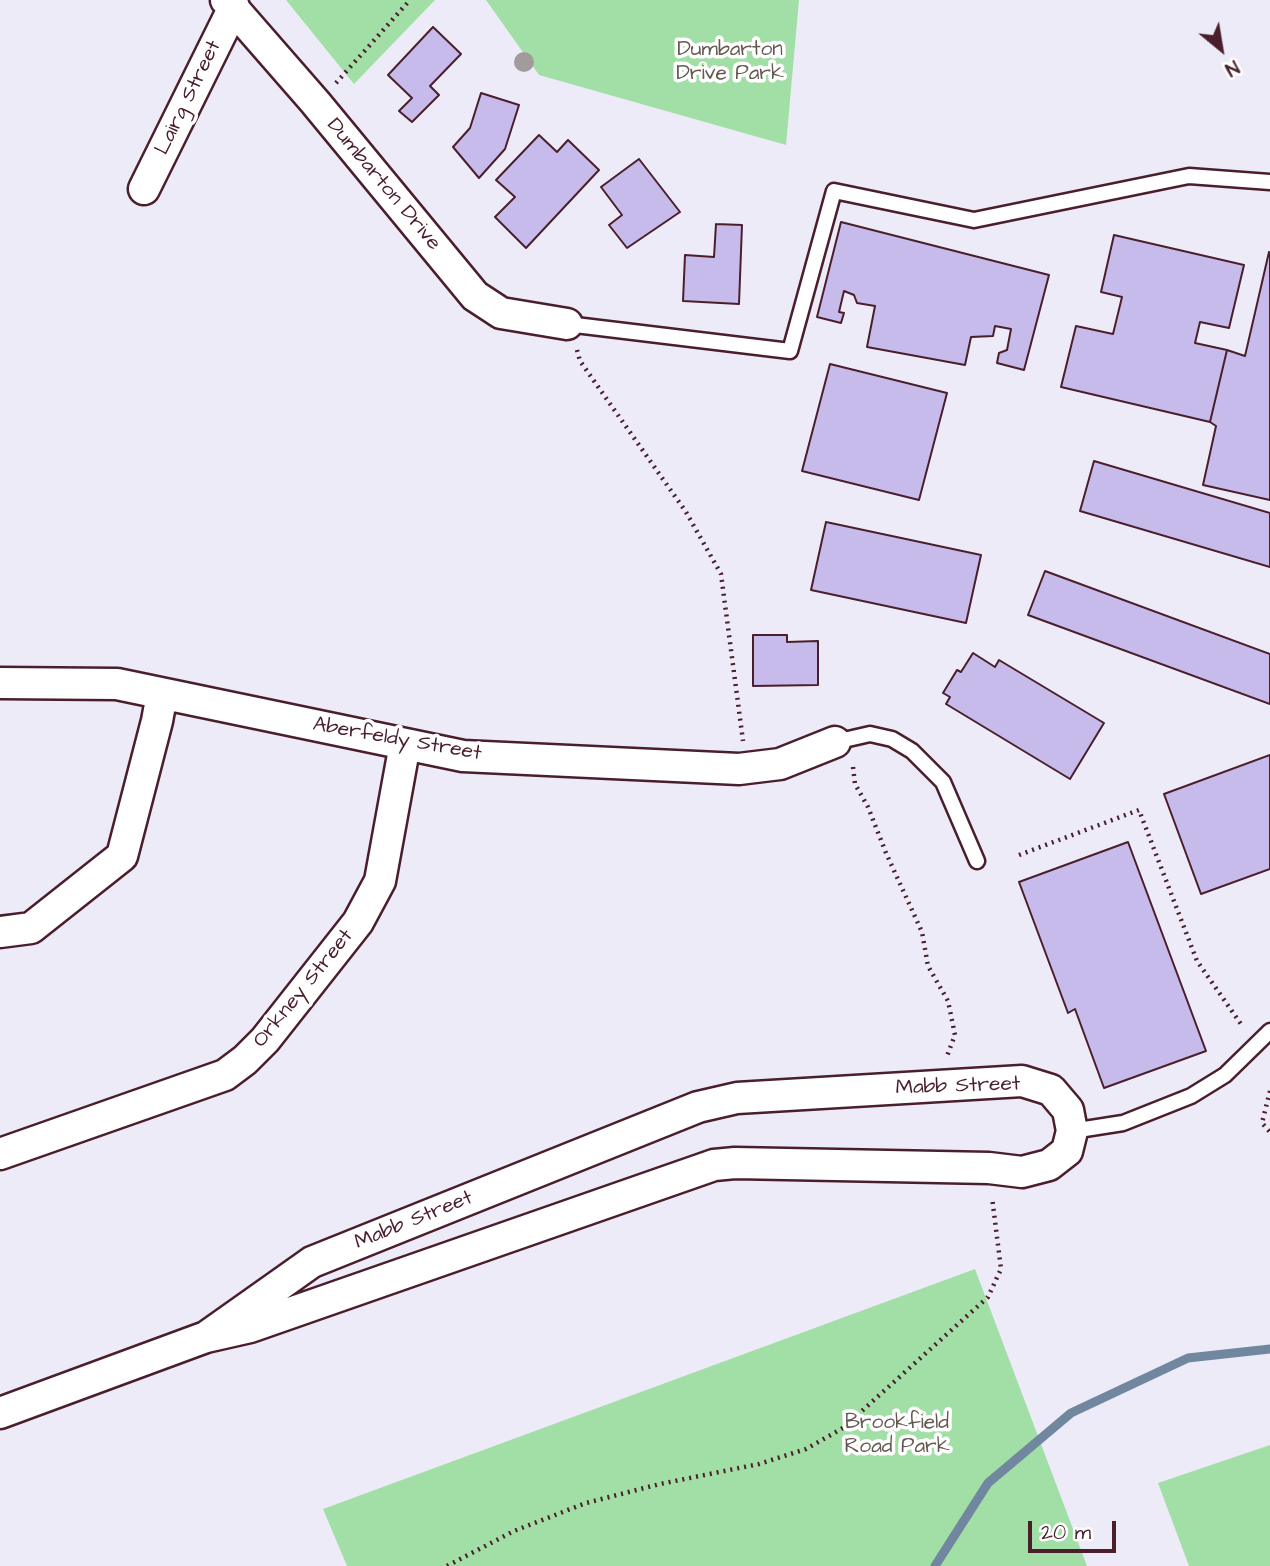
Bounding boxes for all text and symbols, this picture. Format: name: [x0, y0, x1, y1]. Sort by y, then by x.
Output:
north arrow: [1186, 14, 1256, 84]
street label: Lairg Street: [150, 37, 228, 159]
park label: Dumbarton Drive Park: [676, 38, 784, 88]
text: N: [1220, 53, 1244, 82]
street label: Dumbarton Drive: [320, 114, 446, 256]
street label: Aberfeldy Street: [311, 713, 483, 767]
street label: Orkney Street: [249, 925, 359, 1053]
street label: Mabb Street: [895, 1072, 1021, 1102]
street label: Mabb Street: [351, 1186, 477, 1256]
park label: Brookfield Road Park: [844, 1411, 950, 1461]
scale bar: [1032, 1506, 1120, 1550]
text: 20 m: [1041, 1518, 1091, 1547]

